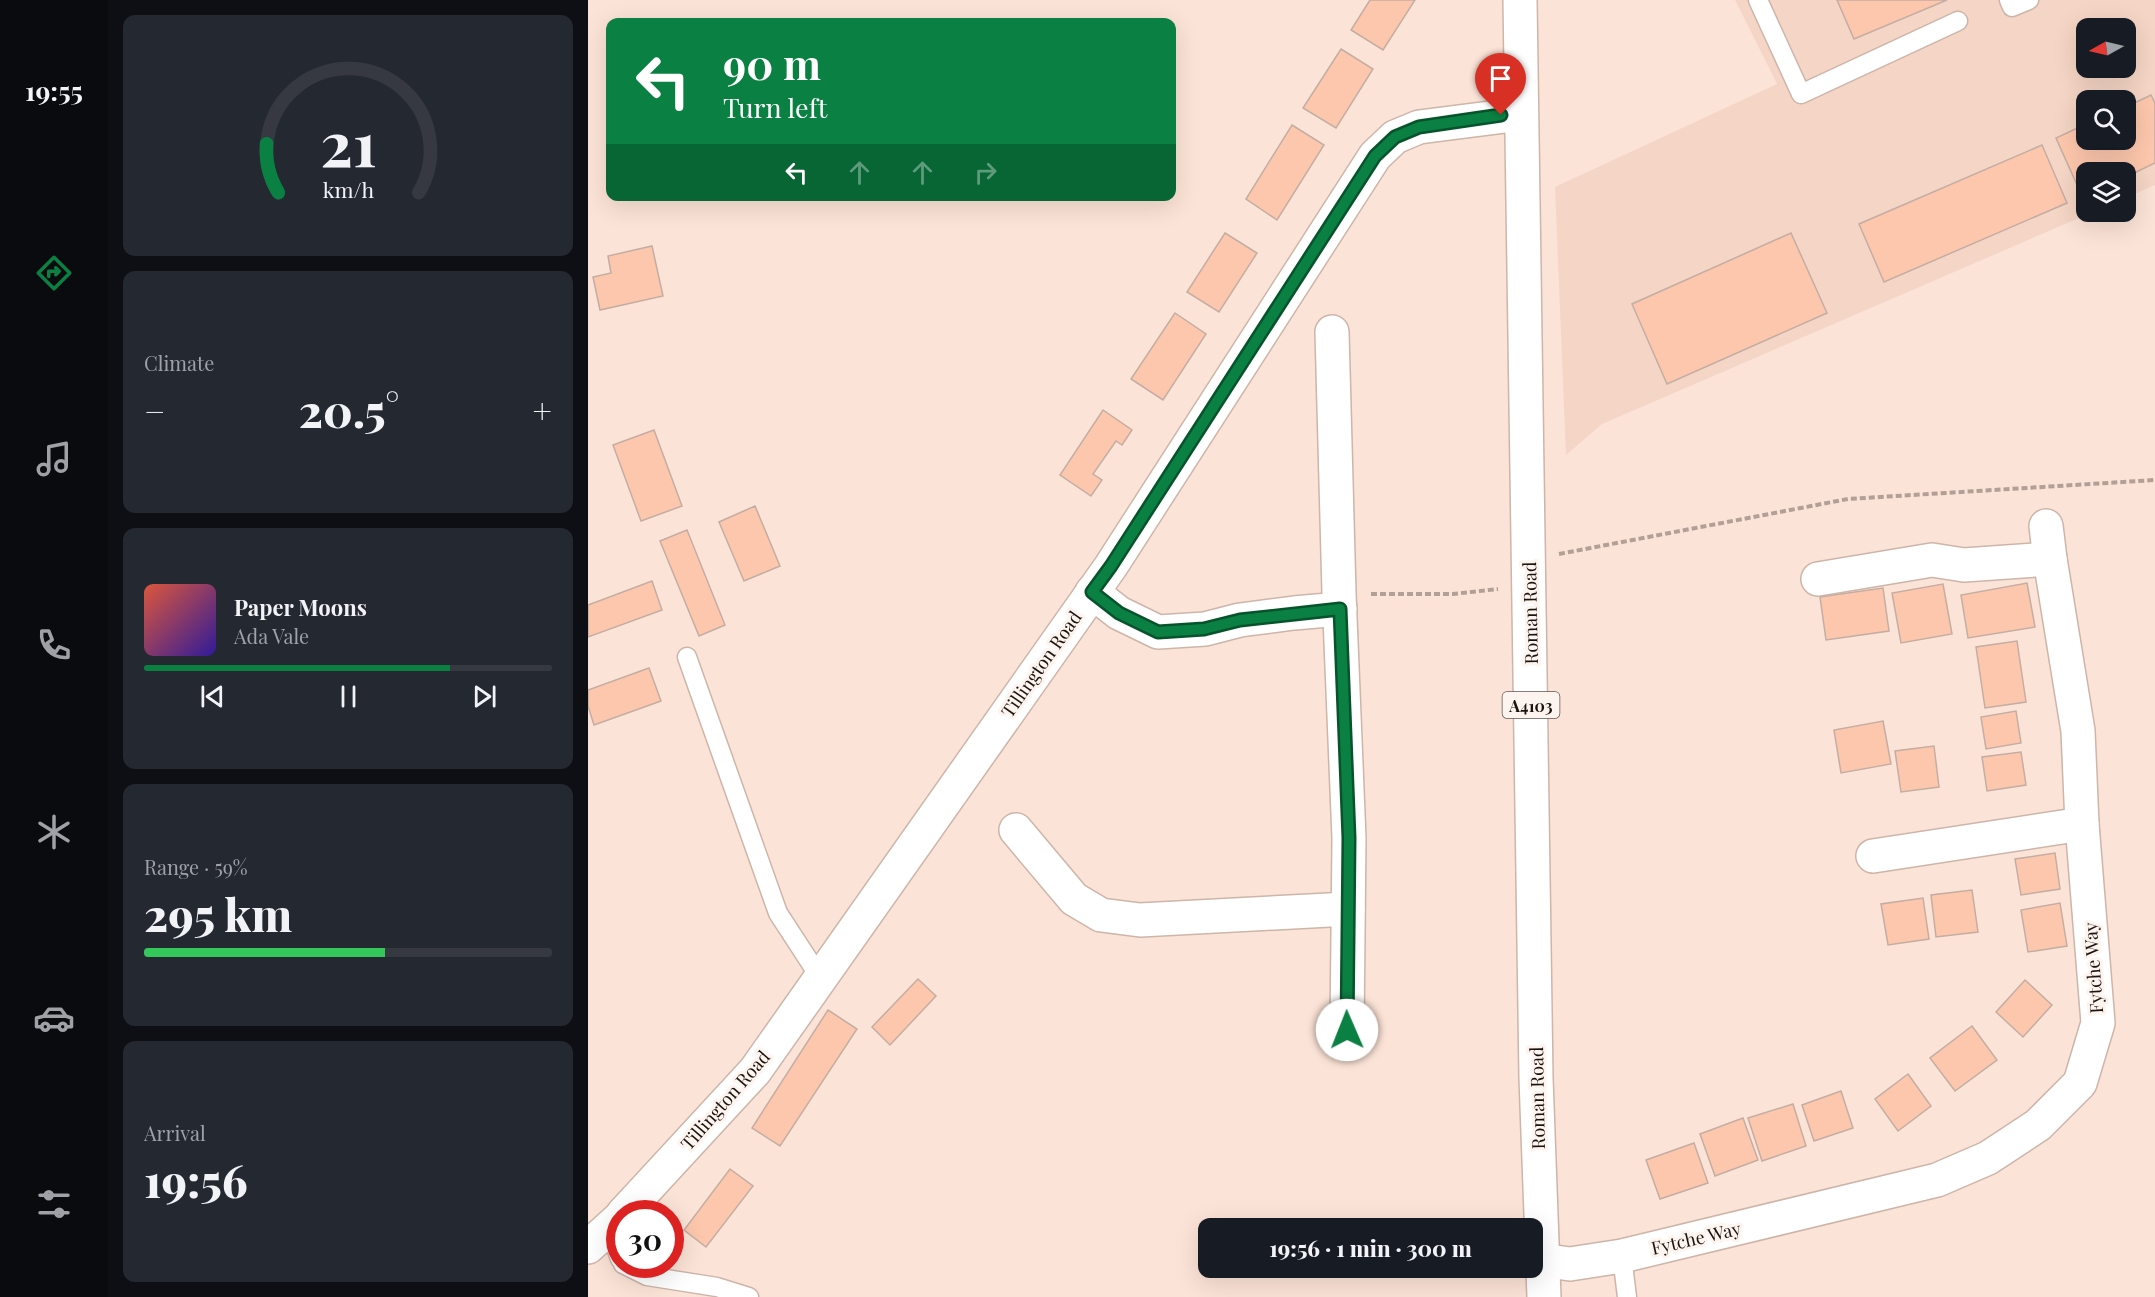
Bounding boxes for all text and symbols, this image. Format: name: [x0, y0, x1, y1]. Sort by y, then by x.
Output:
north arrow: [2076, 18, 2136, 78]
map controls: [2076, 18, 2136, 222]
text: 90 m: [723, 35, 821, 91]
icon: left: [624, 42, 702, 120]
pin: [1475, 53, 1526, 115]
icon: arrive: [1484, 62, 1517, 95]
text: 19:55: [25, 72, 83, 108]
text: Turn left: [723, 89, 827, 125]
button: search: [2076, 90, 2136, 150]
text: 21: [320, 99, 376, 183]
icon: left: [780, 156, 813, 189]
icon: ahead: [843, 156, 876, 189]
icon: ahead: [906, 156, 939, 189]
icon: right: [969, 156, 1002, 189]
button: layers: [2076, 162, 2136, 222]
text: km/h: [322, 175, 374, 203]
icon: directions: [33, 252, 75, 294]
text: Climate: [144, 349, 214, 376]
text: 20.5°: [299, 379, 399, 439]
text: −: [144, 388, 165, 432]
text: +: [533, 388, 552, 432]
icon: music: [33, 438, 75, 480]
street label: Roman Road: [1517, 561, 1543, 665]
text: Paper Moons: [234, 592, 367, 622]
street label: Tillington Road: [995, 606, 1087, 722]
text: Ada Vale: [234, 622, 309, 649]
icon: phone: [33, 624, 75, 666]
icon: previous: [196, 680, 229, 713]
icon: pause: [332, 680, 365, 713]
icon: next: [468, 680, 501, 713]
road number: A4103: [1502, 692, 1560, 718]
icon: climate: [33, 811, 75, 853]
text: Range · 59%: [144, 853, 248, 880]
text: 295 km: [144, 883, 292, 943]
street label: Fytche Way: [2078, 922, 2108, 1014]
icon: car: [33, 997, 75, 1039]
position arrow: [1315, 998, 1379, 1062]
street label: Tillington Road: [675, 1045, 775, 1155]
street label: Roman Road: [1524, 1046, 1550, 1150]
text: Arrival: [144, 1119, 206, 1146]
text: 19:56: [144, 1149, 248, 1209]
icon: filters: [33, 1183, 75, 1225]
speed limit sign: 30: [606, 1200, 684, 1278]
street label: Fytche Way: [1649, 1216, 1743, 1260]
text: 19:56 · 1 min · 300 m: [1269, 1233, 1472, 1263]

